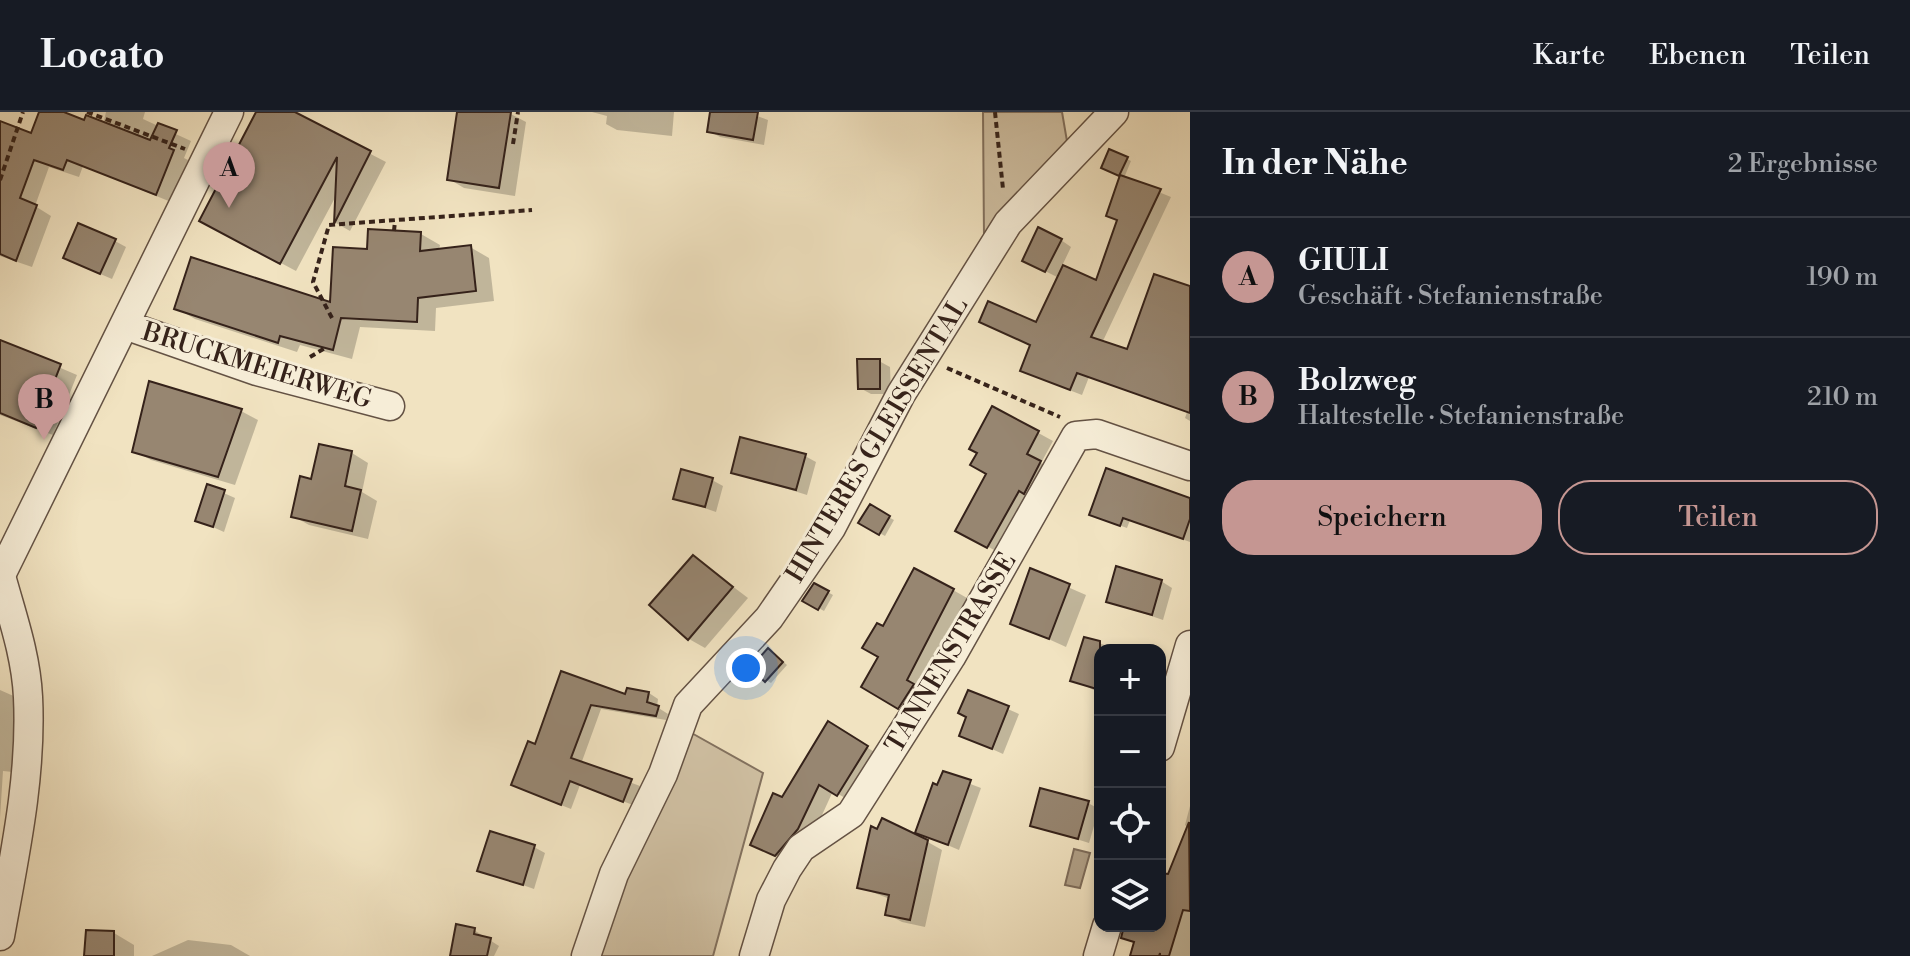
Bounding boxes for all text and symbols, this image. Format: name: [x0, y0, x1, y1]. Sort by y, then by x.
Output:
text: Locato: [40, 32, 165, 79]
text: Karte: [1533, 38, 1605, 73]
text: Ebenen: [1649, 38, 1746, 73]
text: Teilen: [1790, 38, 1870, 73]
pin: A: [203, 142, 255, 208]
text: In der Nähe: [1222, 143, 1408, 185]
text: 2 Ergebnisse: [1728, 148, 1878, 180]
text: GIULI: [1298, 242, 1389, 280]
text: A: [1239, 261, 1257, 293]
text: 190 m: [1807, 261, 1878, 293]
text: Geschäft · Stefanienstraße: [1298, 280, 1603, 312]
street label: HINTERES GLEISSENTAL: [779, 292, 975, 588]
street label: BRUCKMEIERWEG: [137, 316, 376, 416]
text: Bolzweg: [1298, 362, 1416, 400]
pin: B: [18, 374, 70, 440]
text: B: [1238, 381, 1258, 413]
text: 210 m: [1807, 381, 1878, 413]
text: Haltestelle · Stefanienstraße: [1298, 400, 1624, 432]
button: Speichern: [1222, 480, 1542, 555]
button: Teilen: [1558, 480, 1878, 555]
street label: TANNENSTRASSE: [879, 547, 1023, 759]
map controls: [1094, 644, 1166, 932]
button: +: [1094, 644, 1166, 716]
your location: [726, 648, 766, 688]
button: −: [1094, 716, 1166, 788]
button: locate: [1094, 788, 1166, 860]
button: layers: [1094, 860, 1166, 932]

